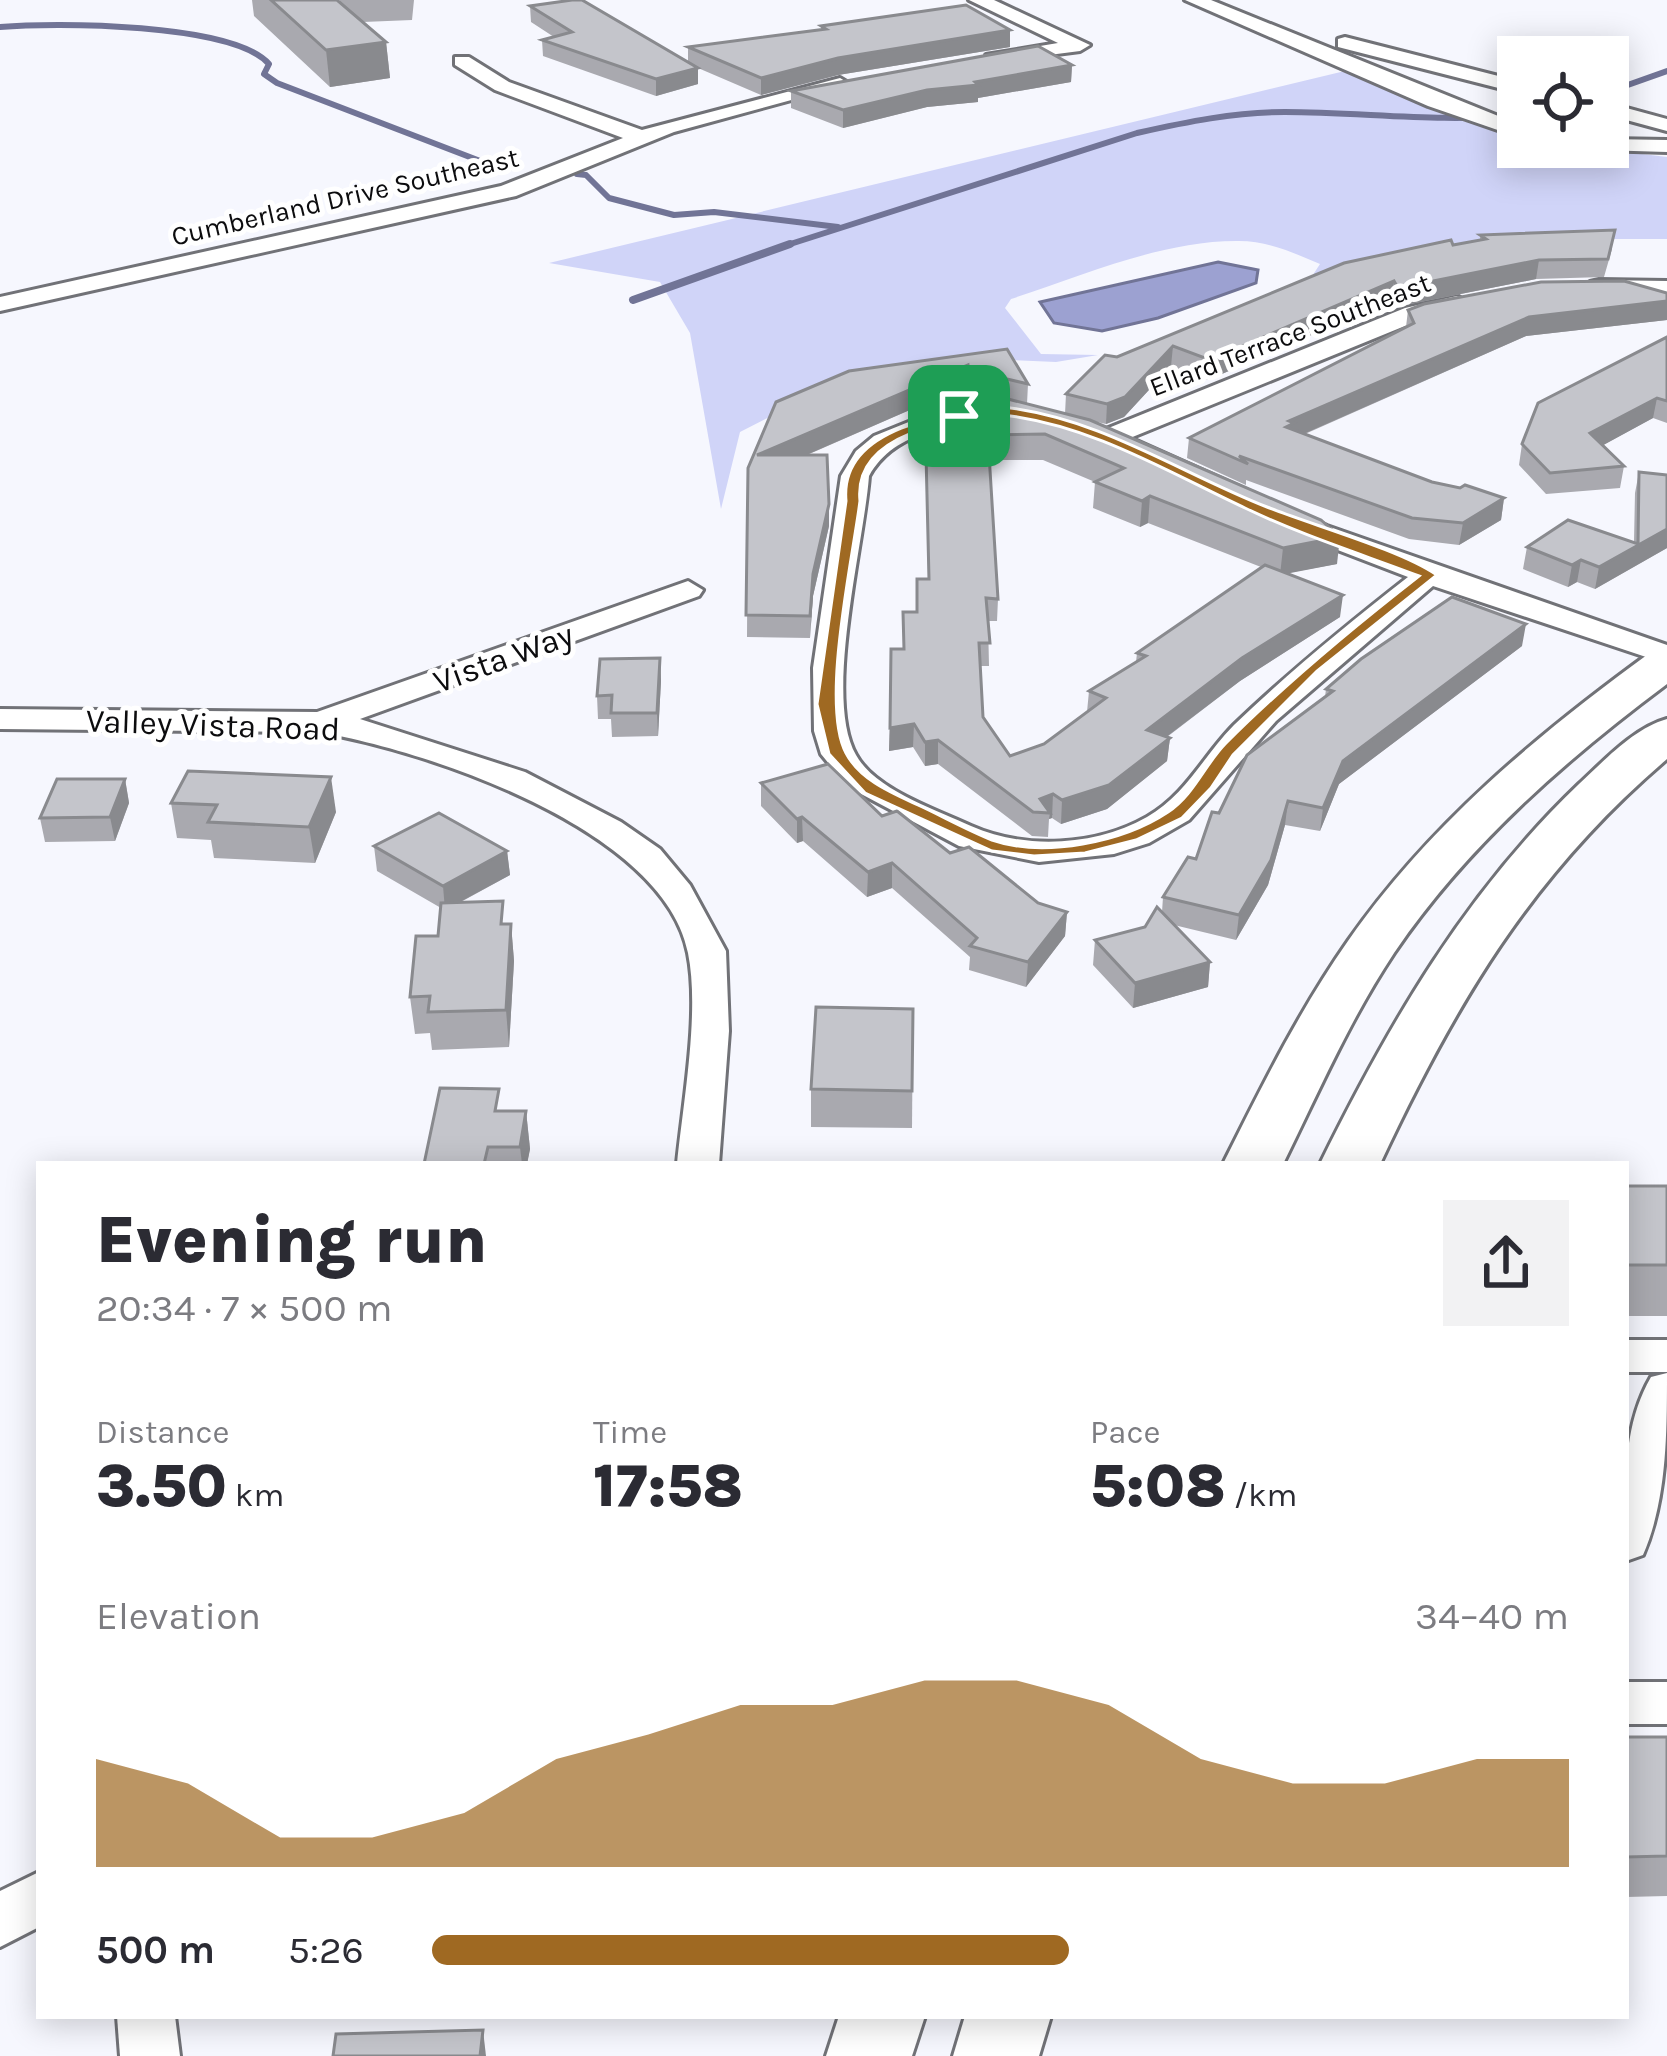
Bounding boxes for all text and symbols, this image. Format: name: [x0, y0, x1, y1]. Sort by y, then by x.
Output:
map controls: [1497, 36, 1629, 168]
button: locate: [1497, 36, 1629, 168]
street label: Cumberland Drive Southeast: [168, 141, 522, 253]
street label: Ellard Terrace Southeast: [1145, 267, 1435, 403]
pin: [908, 365, 1010, 467]
icon: arrive: [926, 383, 992, 449]
street label: Vista Way: [428, 615, 578, 701]
street label: Valley Vista Road: [85, 702, 341, 748]
button: share: [1443, 1200, 1569, 1326]
text: Evening run: [96, 1201, 487, 1279]
text: 20:34 · 7 × 500 m: [96, 1285, 392, 1331]
text: Distance: [96, 1413, 229, 1451]
text: Time: [593, 1413, 667, 1451]
text: Pace: [1090, 1413, 1160, 1451]
text: 3.50: [96, 1451, 227, 1521]
text: 17:58: [593, 1451, 743, 1521]
text: 5:08: [1090, 1451, 1226, 1521]
text: km: [227, 1476, 284, 1514]
text: /km: [1226, 1476, 1297, 1514]
text: Elevation: [96, 1593, 261, 1639]
text: 34–40 m: [1415, 1593, 1569, 1639]
text: 500 m: [96, 1927, 215, 1973]
text: 5:26: [288, 1927, 364, 1973]

